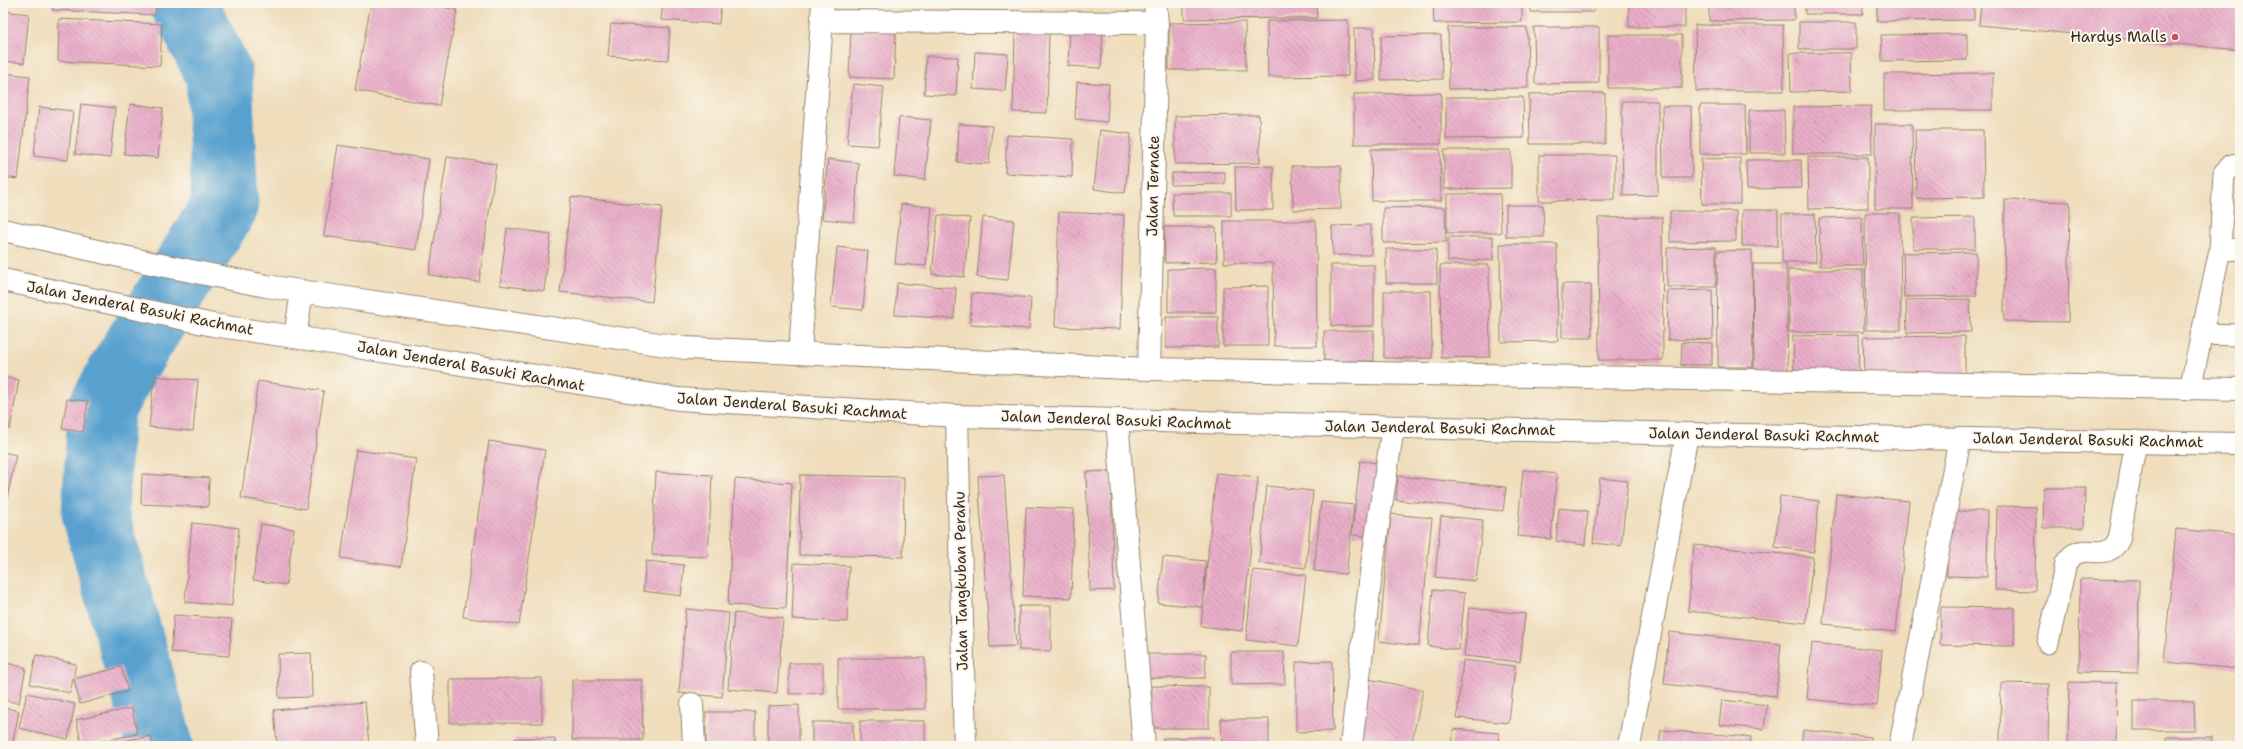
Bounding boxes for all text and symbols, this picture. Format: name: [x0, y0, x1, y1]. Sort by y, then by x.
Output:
place label: Hardys Malls: [2070, 27, 2167, 47]
marker: Hardys Malls: [2170, 32, 2180, 42]
street label: Jalan Ternate: [1142, 135, 1164, 237]
street label: Jalan Jenderal Basuki Rachmat: [25, 276, 255, 340]
street label: Jalan Jenderal Basuki Rachmat: [356, 336, 586, 396]
street label: Jalan Jenderal Basuki Rachmat: [676, 388, 908, 424]
street label: Jalan Jenderal Basuki Rachmat: [1000, 406, 1232, 434]
street label: Jalan Jenderal Basuki Rachmat: [1324, 416, 1556, 440]
street label: Jalan Jenderal Basuki Rachmat: [1648, 423, 1880, 447]
street label: Jalan Jenderal Basuki Rachmat: [1972, 428, 2204, 452]
street label: Jalan Tangkuban Perahu: [949, 491, 973, 671]

